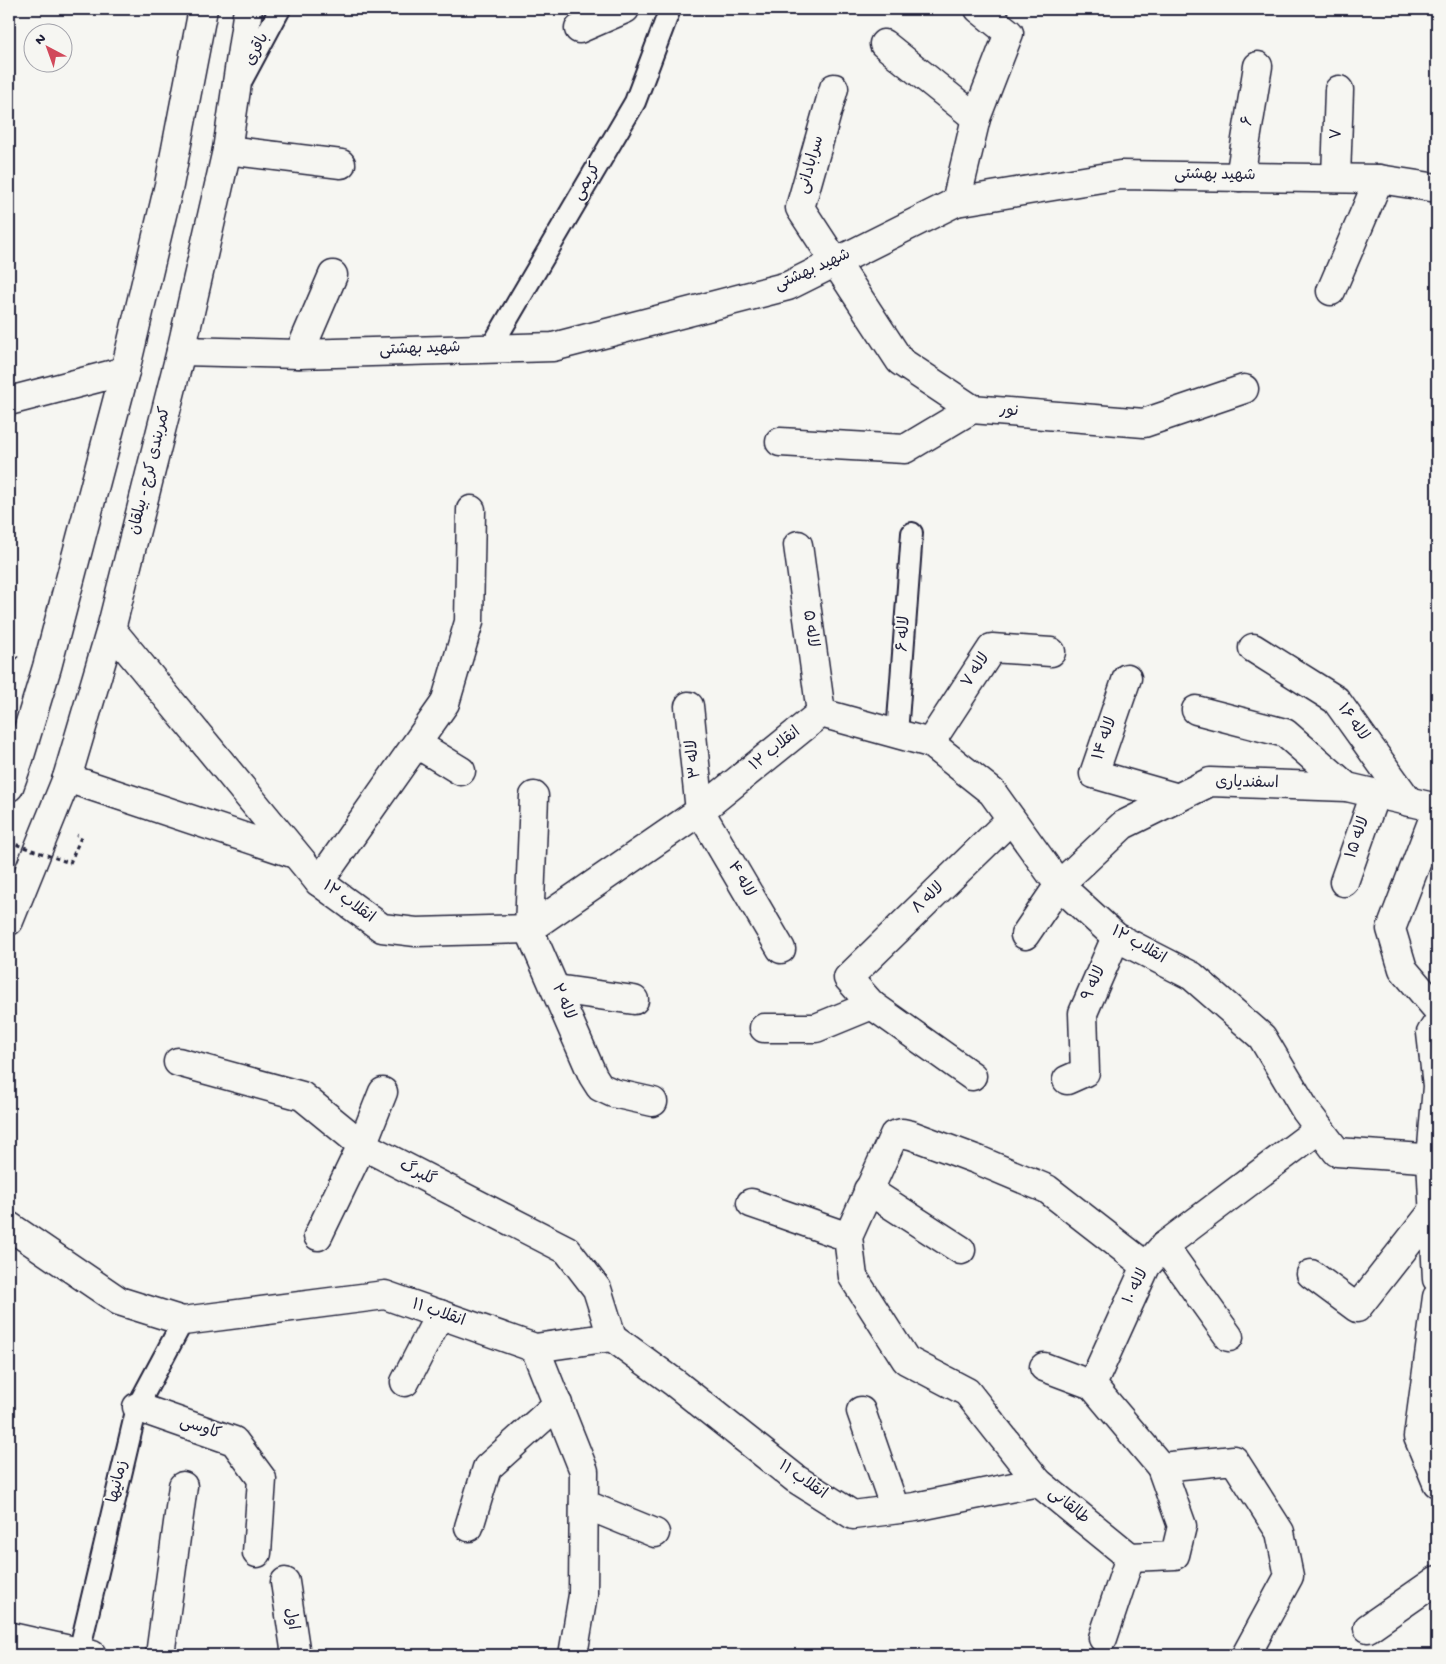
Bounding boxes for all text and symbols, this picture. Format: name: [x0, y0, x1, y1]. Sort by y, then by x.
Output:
north arrow: [22, 22, 72, 72]
street label: باقری: [242, 30, 274, 70]
text: N: [32, 31, 50, 49]
street label: ۶: [1239, 115, 1259, 127]
street label: ۷: [1328, 128, 1348, 140]
street label: سرابادانی: [795, 134, 829, 196]
street label: کریمی: [570, 160, 606, 204]
street label: شهید بهشتی: [1174, 166, 1256, 186]
street label: شهید بهشتی: [772, 246, 854, 296]
street label: شهید بهشتی: [379, 339, 461, 361]
street label: نور: [998, 402, 1019, 422]
street label: کمربندی کرج - بیلقان: [126, 405, 176, 537]
street label: لاله ۵: [797, 609, 821, 649]
street label: لاله ۶: [894, 615, 916, 653]
street label: لاله ۷: [959, 650, 995, 692]
street label: لاله ۱۶: [1332, 701, 1372, 745]
street label: لاله ۱۴: [1090, 715, 1122, 763]
street label: انقلاب ۱۲: [747, 724, 805, 776]
street label: لاله ۳: [683, 738, 707, 780]
street label: اسفندیاری: [1215, 774, 1279, 794]
street label: لاله ۱۵: [1343, 815, 1375, 861]
street label: لاله ۴: [722, 859, 758, 901]
street label: انقلاب ۱۲: [318, 878, 378, 928]
street label: لاله ۸: [909, 879, 949, 919]
street label: انقلاب ۱۲: [1107, 923, 1169, 969]
street label: لاله ۹: [1079, 964, 1111, 1004]
street label: لاله ۲: [546, 981, 578, 1023]
street label: گلبرگ: [395, 1154, 440, 1191]
street label: لاله ۱۰: [1120, 1266, 1154, 1308]
street label: انقلاب ۱۱: [409, 1296, 467, 1332]
street label: کاوسی: [177, 1413, 223, 1445]
street label: انقلاب ۱۱: [774, 1457, 830, 1505]
street label: زمانیها: [105, 1459, 133, 1505]
street label: طالقانی: [1044, 1485, 1092, 1529]
street label: اول: [279, 1607, 301, 1631]

